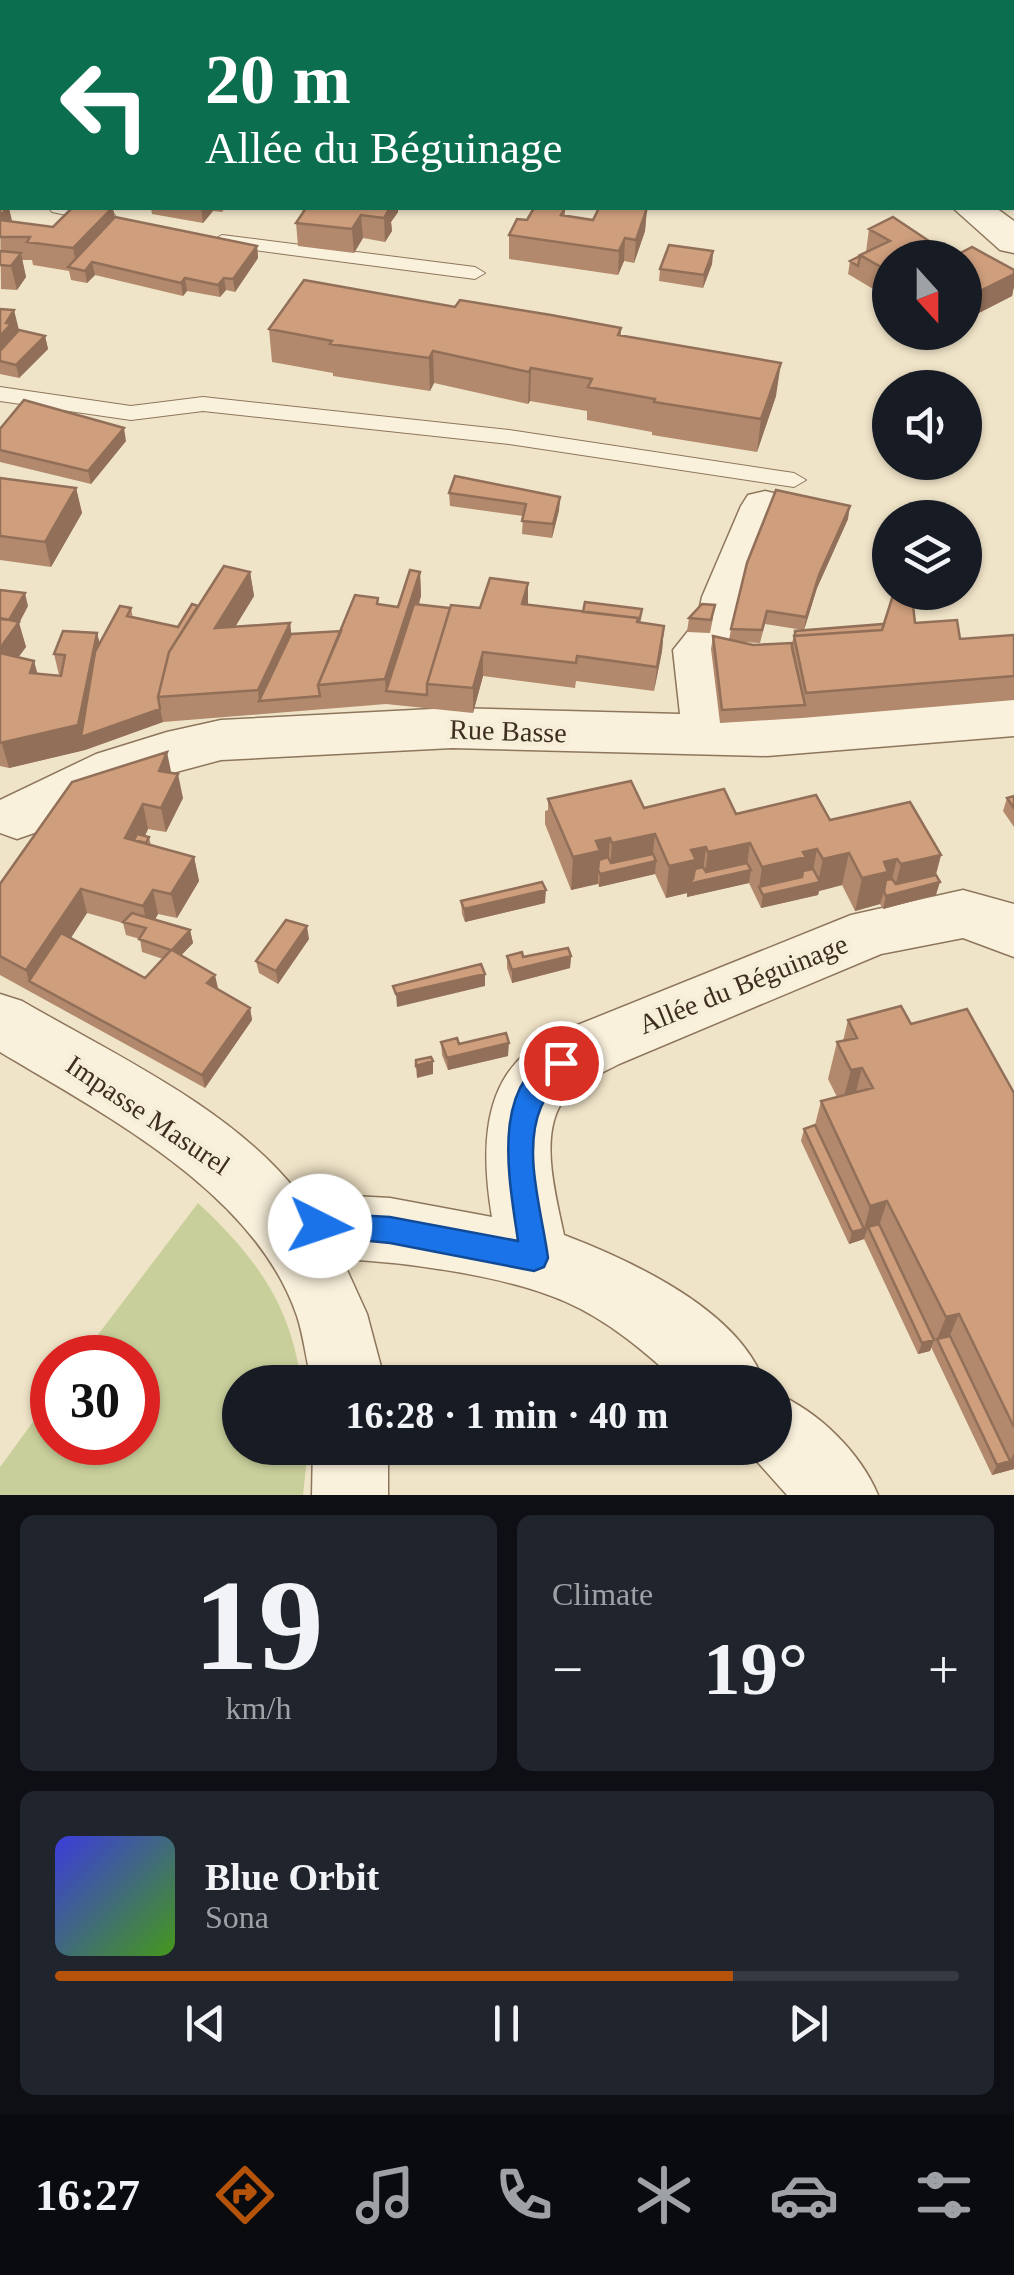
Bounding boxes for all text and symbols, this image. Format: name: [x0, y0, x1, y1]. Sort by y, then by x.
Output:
icon: left: [40, 40, 170, 170]
text: 20 m: [205, 41, 351, 118]
text: Allée du Béguinage: [205, 123, 562, 173]
north arrow: [872, 240, 982, 350]
map controls: [872, 240, 982, 610]
button: sound: [872, 370, 982, 480]
button: layers: [872, 500, 982, 610]
street label: Rue Basse: [449, 713, 567, 749]
street label: Allée du Béguinage: [634, 928, 852, 1040]
pin: [519, 1021, 604, 1106]
icon: arrive: [534, 1036, 589, 1091]
street label: Impasse Masurel: [60, 1049, 236, 1181]
position arrow: [268, 1174, 372, 1278]
speed limit sign: 30: [30, 1335, 160, 1465]
text: 16:28 · 1 min · 40 m: [346, 1394, 669, 1436]
text: 19: [194, 1553, 324, 1697]
text: Climate: [552, 1576, 653, 1612]
text: 19°: [703, 1627, 808, 1710]
text: −: [552, 1639, 583, 1700]
text: +: [928, 1639, 959, 1700]
text: km/h: [226, 1690, 291, 1726]
text: Blue Orbit: [205, 1856, 379, 1898]
text: Sona: [205, 1899, 269, 1935]
icon: previous: [178, 1996, 233, 2051]
icon: pause: [479, 1996, 534, 2051]
icon: next: [781, 1996, 836, 2051]
icon: directions: [210, 2160, 280, 2230]
icon: music: [350, 2160, 420, 2230]
icon: phone: [489, 2160, 559, 2230]
icon: climate: [629, 2160, 699, 2230]
icon: car: [769, 2160, 839, 2230]
icon: filters: [909, 2160, 979, 2230]
text: 16:27: [35, 2170, 140, 2220]

